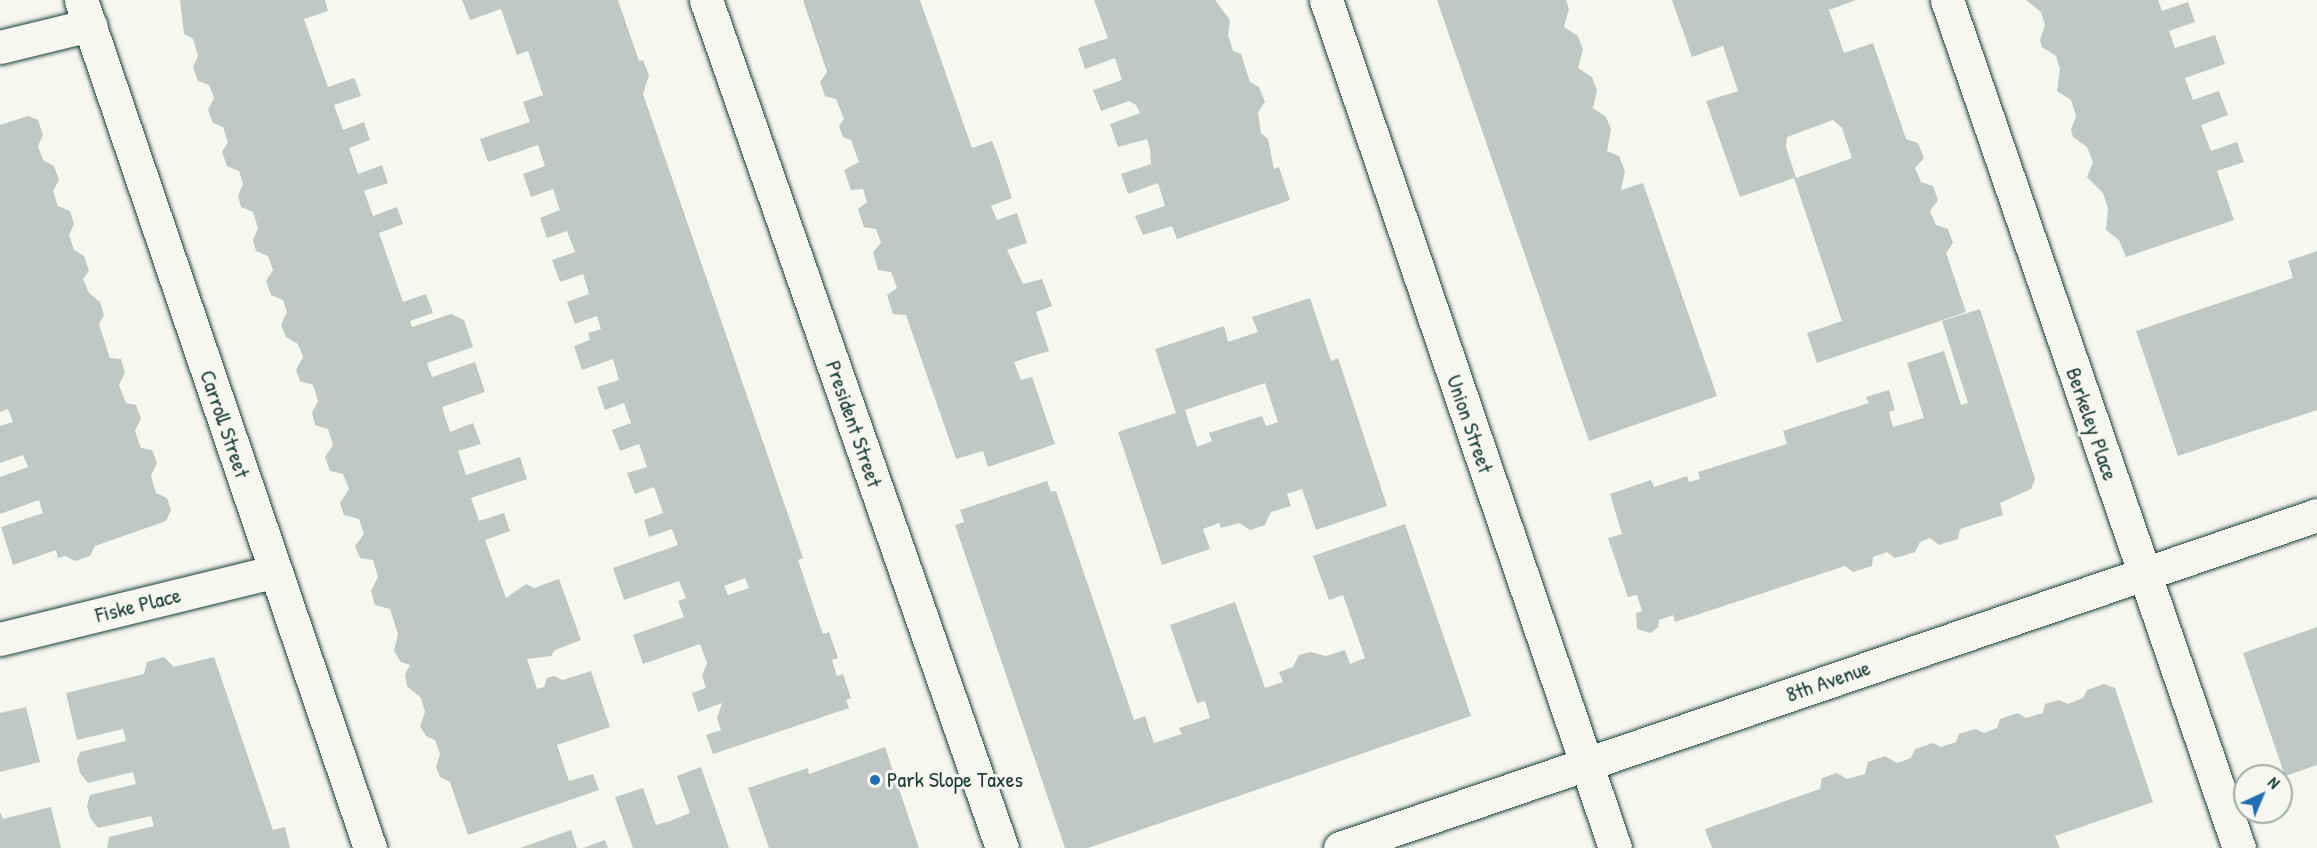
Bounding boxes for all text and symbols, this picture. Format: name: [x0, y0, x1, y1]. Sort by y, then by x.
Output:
street label: President Street: [820, 357, 888, 491]
street label: Berkeley Place: [2060, 364, 2124, 484]
street label: Carroll Street: [194, 367, 256, 481]
street label: Union Street: [1441, 371, 1499, 477]
street label: Fiske Place: [93, 582, 183, 628]
street label: 8th Avenue: [1782, 654, 1874, 708]
north arrow: [2233, 764, 2293, 824]
place label: Park Slope Taxes: [887, 767, 1023, 793]
text: N: [2263, 772, 2285, 793]
marker: Park Slope Taxes: [868, 773, 882, 787]

